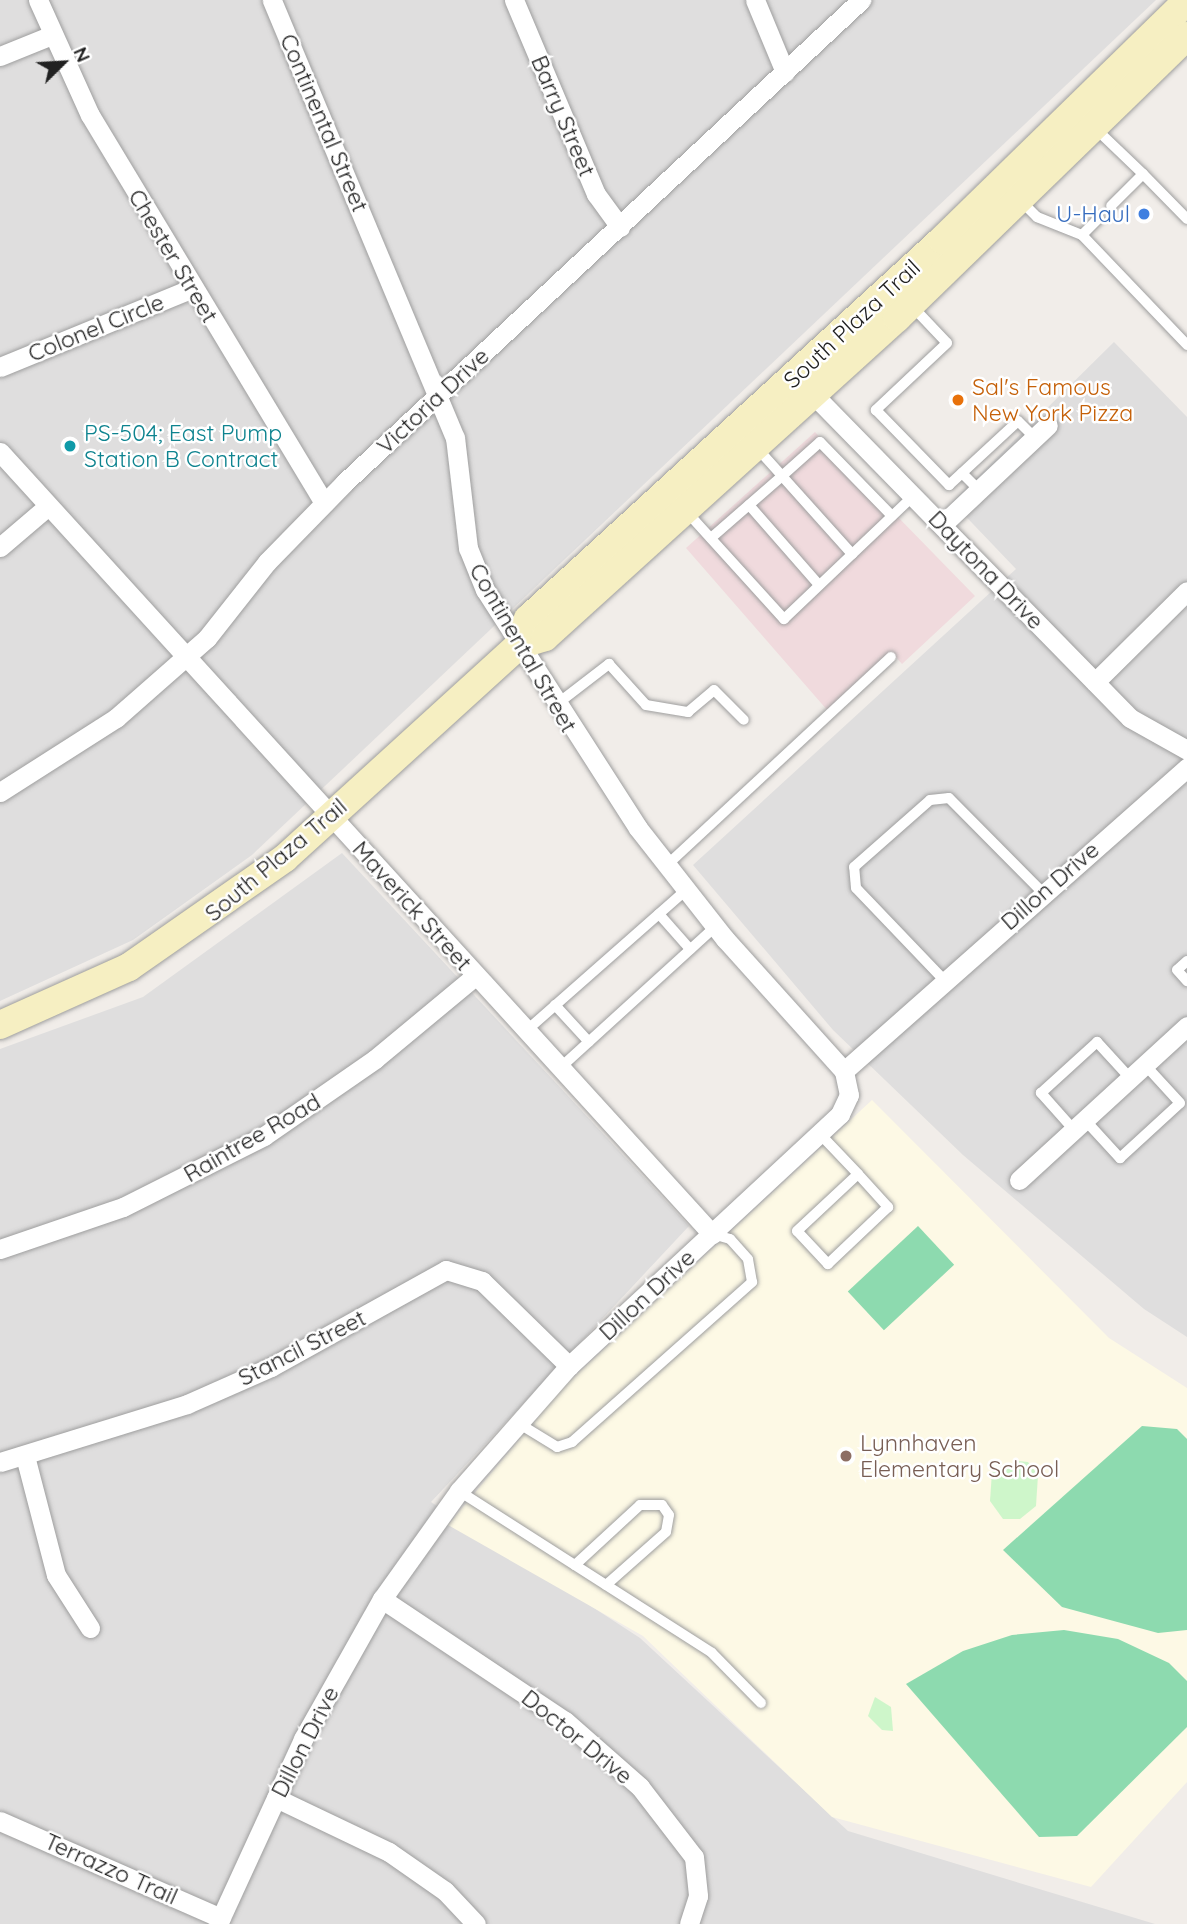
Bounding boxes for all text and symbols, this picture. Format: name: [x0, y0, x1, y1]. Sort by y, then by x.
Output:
north arrow: [28, 28, 98, 98]
street label: Continental Street: [274, 30, 374, 216]
text: N: [68, 43, 96, 66]
street label: Barry Street: [525, 51, 601, 181]
street label: Chester Street: [122, 184, 224, 328]
place label: U-Haul: [1056, 200, 1130, 228]
marker: U-Haul: [1136, 206, 1152, 222]
street label: South Plaza Trail: [778, 254, 926, 394]
street label: Colonel Circle: [24, 288, 168, 368]
street label: Victoria Drive: [371, 342, 495, 460]
place label: Sal's Famous New York Pizza: [972, 373, 1133, 427]
marker: Sal's Famous New York Pizza: [950, 392, 966, 408]
place label: PS-504; East Pump Station B Contract: [84, 419, 282, 473]
marker: PS-504; East Pump Station B Contract: [62, 438, 78, 454]
street label: Daytona Drive: [923, 505, 1049, 635]
street label: Continental Street: [463, 559, 583, 737]
street label: South Plaza Trail: [200, 793, 352, 927]
street label: Maverick Street: [347, 836, 477, 976]
street label: Dillon Drive: [995, 836, 1105, 936]
street label: Raintree Road: [179, 1088, 325, 1188]
street label: Dillon Drive: [593, 1244, 701, 1346]
street label: Stancil Street: [234, 1304, 370, 1392]
place label: Lynnhaven Elementary School: [860, 1429, 1059, 1483]
marker: Lynnhaven Elementary School: [838, 1448, 854, 1464]
street label: Dillon Drive: [265, 1682, 345, 1802]
street label: Doctor Drive: [516, 1684, 638, 1790]
street label: Terrazzo Trail: [40, 1827, 182, 1911]

